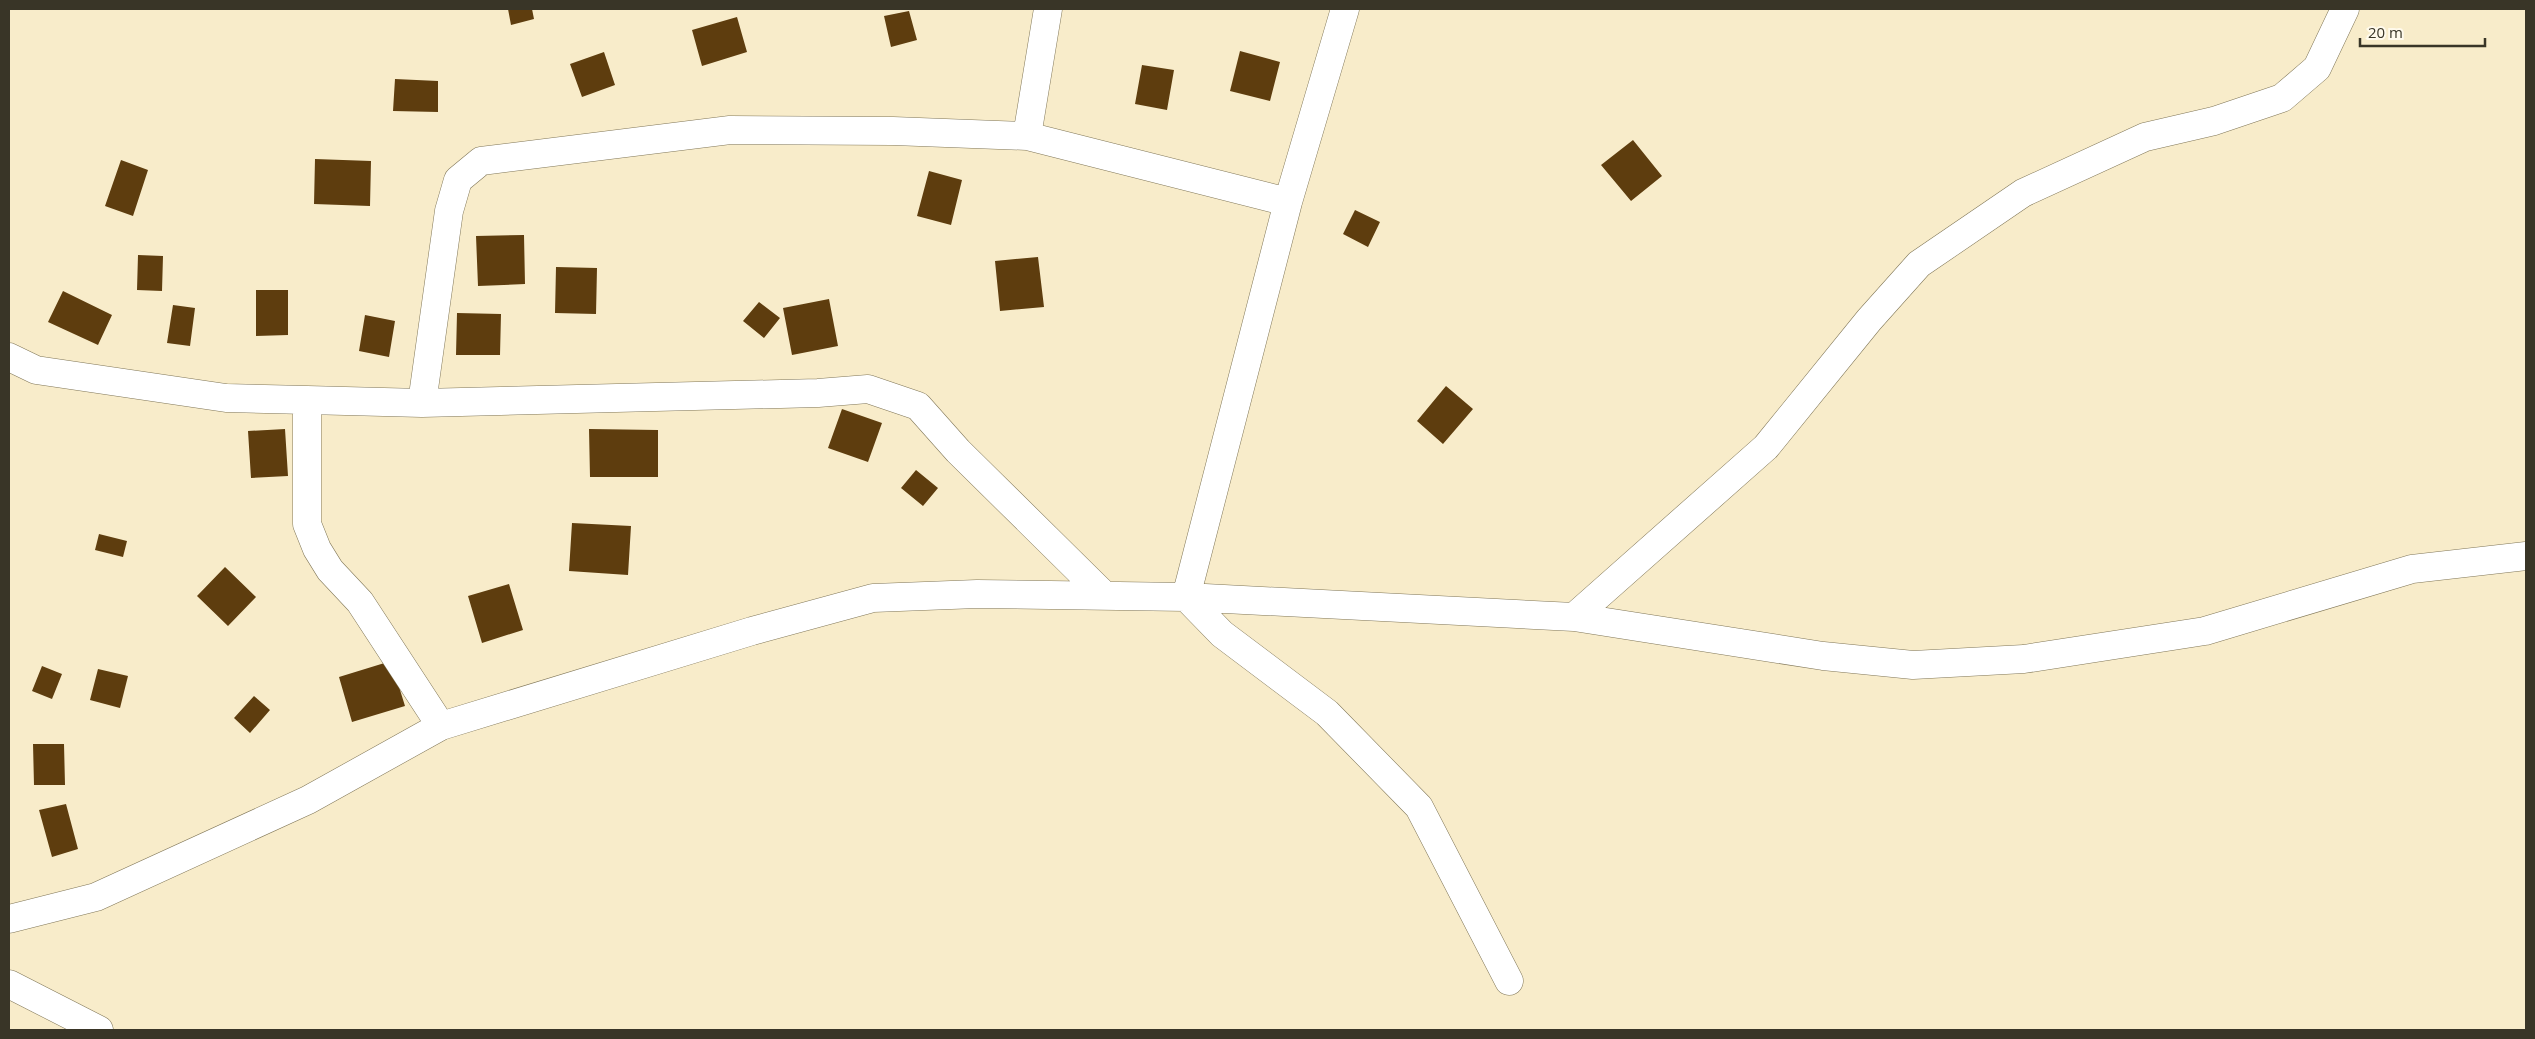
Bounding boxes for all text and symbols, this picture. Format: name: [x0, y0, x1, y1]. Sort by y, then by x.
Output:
scale bar: [2360, 15, 2485, 47]
text: 20 m: [2368, 22, 2403, 42]

